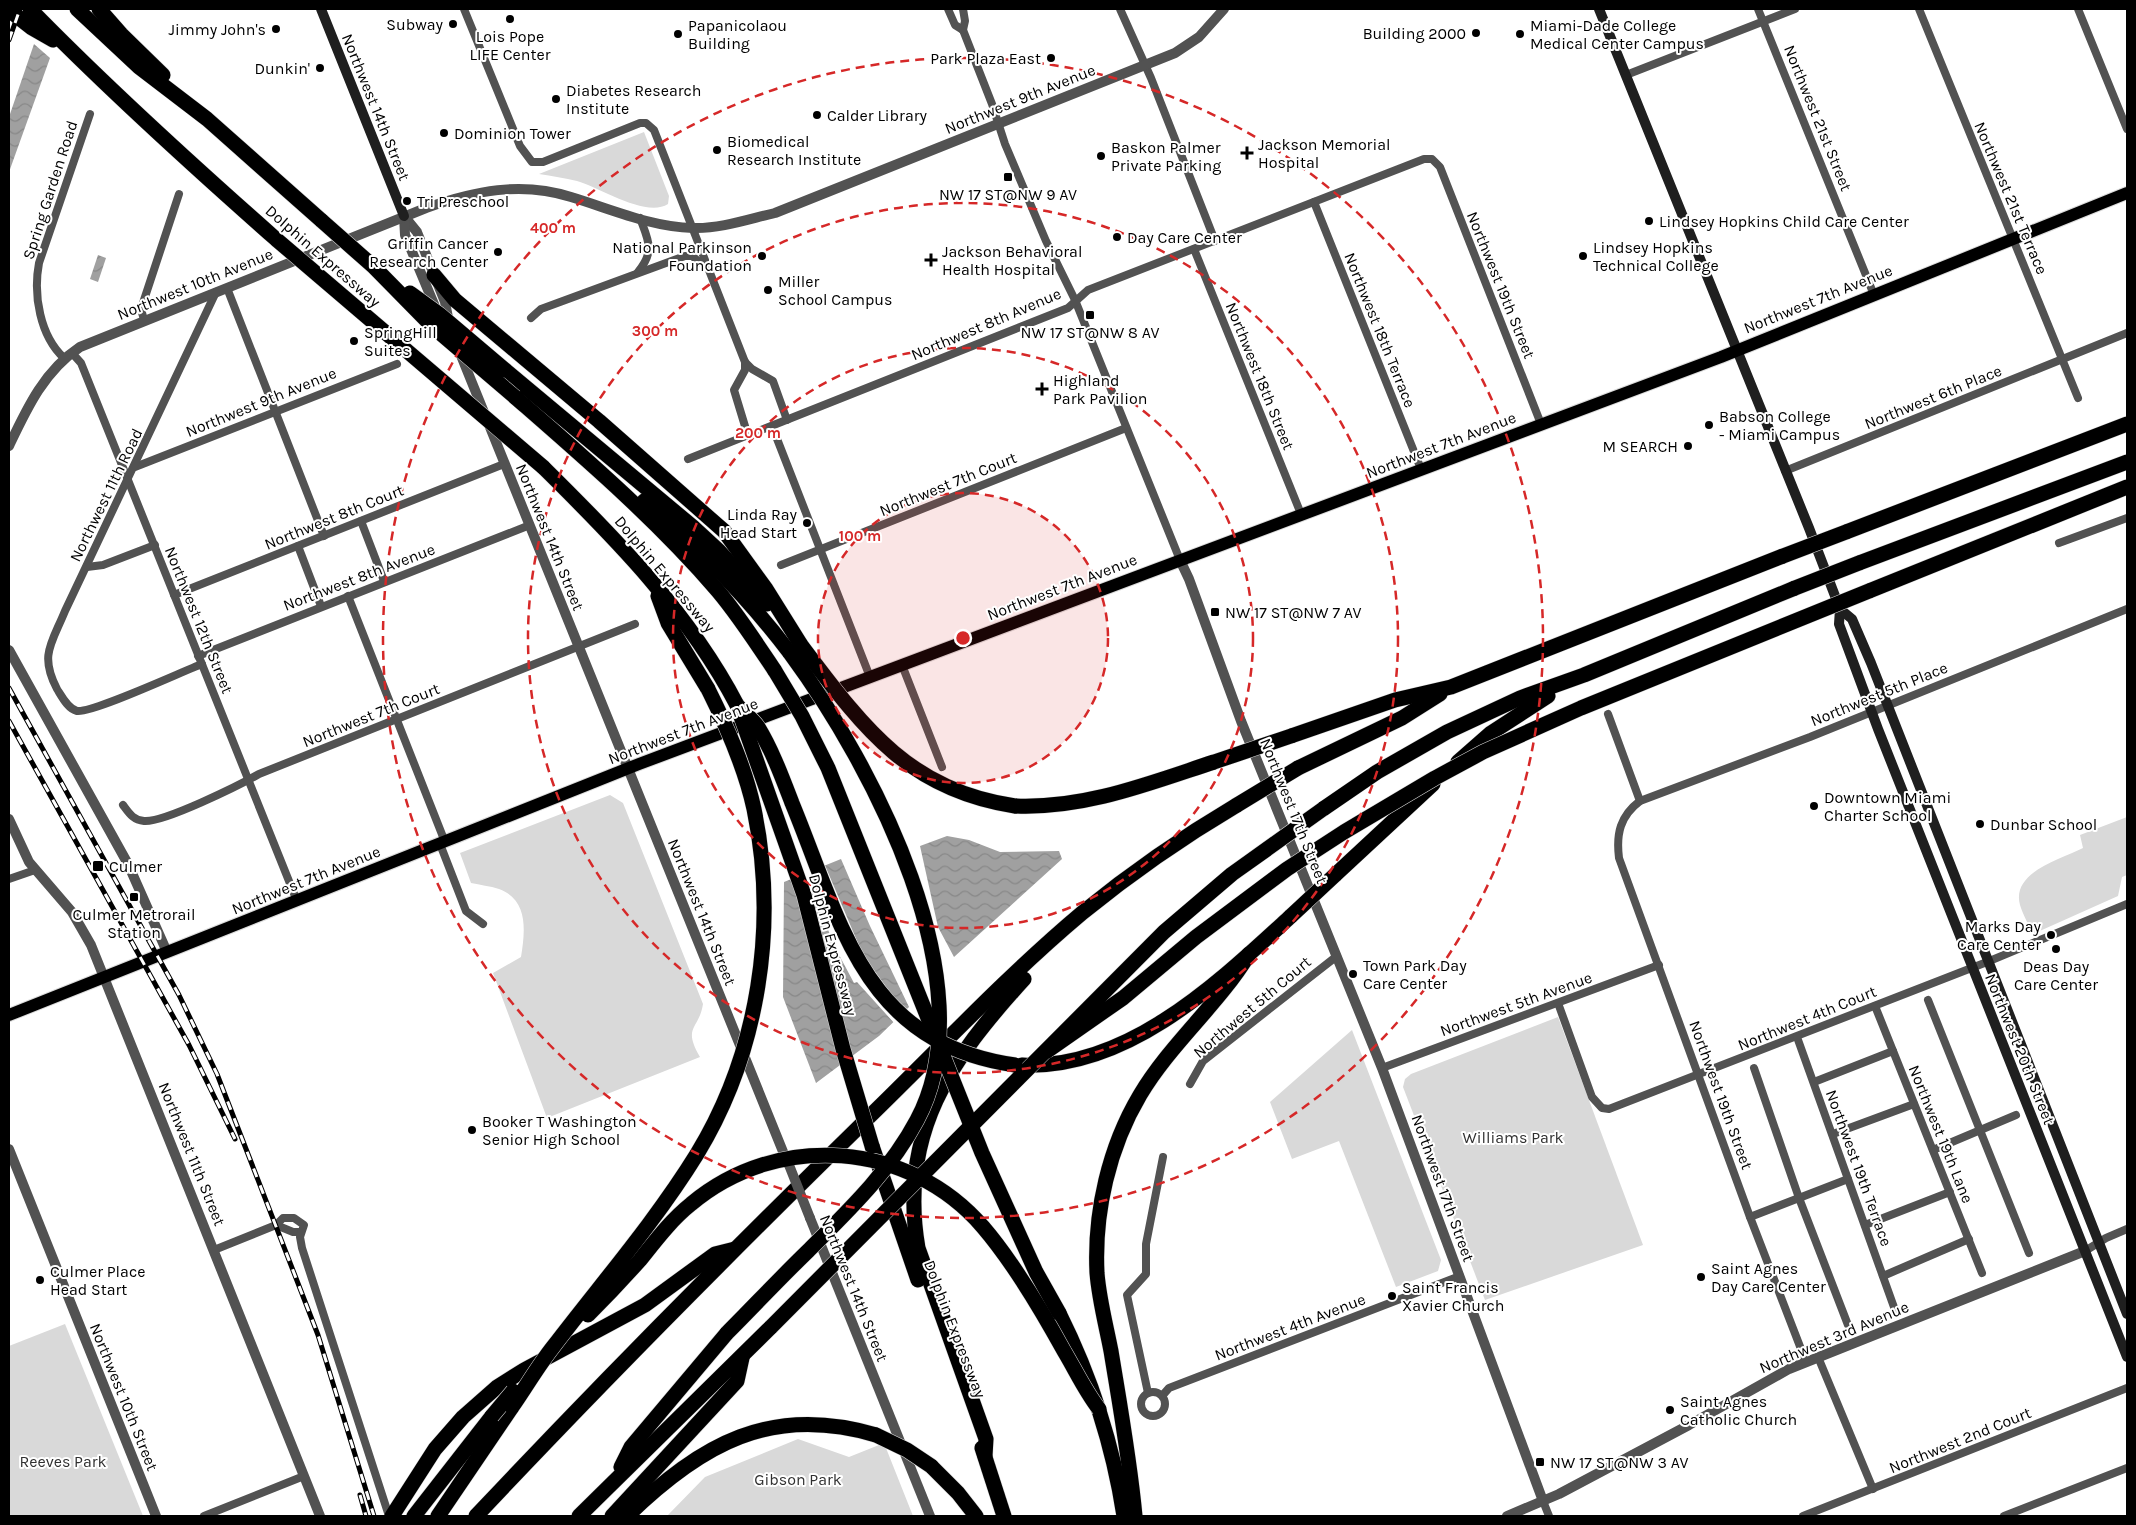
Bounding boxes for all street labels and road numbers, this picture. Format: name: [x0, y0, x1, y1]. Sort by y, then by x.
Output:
street label: Northwest 14th Street: [338, 31, 414, 183]
street label: Northwest 21st Street: [1780, 42, 1856, 194]
street label: Northwest 9th Avenue: [942, 60, 1098, 138]
street label: Spring Garden Road: [19, 118, 81, 262]
street label: Northwest 21st Terrace: [1970, 119, 2052, 277]
street label: Dolphin Expressway: [262, 201, 385, 311]
street label: Northwest 19th Street: [1463, 209, 1539, 361]
street label: Northwest 10th Avenue: [114, 244, 276, 324]
street label: Northwest 18th Terrace: [1340, 250, 1420, 410]
street label: Northwest 7th Avenue: [1741, 260, 1895, 338]
street label: Northwest 8th Avenue: [908, 284, 1064, 364]
street label: Northwest 18th Street: [1222, 299, 1298, 453]
street label: Northwest 6th Place: [1862, 361, 2004, 433]
street label: Northwest 9th Avenue: [183, 363, 339, 441]
street label: Northwest 7th Avenue: [1363, 408, 1519, 482]
street label: Northwest 11th Road: [65, 425, 147, 565]
street label: Northwest 7th Court: [877, 448, 1019, 520]
street label: Northwest 14th Street: [512, 461, 588, 613]
street label: Northwest 8th Court: [262, 480, 406, 554]
street label: Dolphin Expressway: [611, 512, 720, 637]
street label: Northwest 8th Avenue: [280, 539, 438, 615]
street label: Northwest 12th Street: [161, 544, 237, 696]
street label: Northwest 7th Avenue: [984, 550, 1140, 624]
street label: Northwest 5th Place: [1808, 658, 1950, 730]
street label: Northwest 7th Court: [300, 679, 442, 751]
street label: Northwest 7th Avenue: [605, 694, 761, 768]
street label: Northwest 17th Street: [1256, 735, 1332, 887]
street label: Northwest 14th Street: [664, 836, 740, 988]
street label: Northwest 7th Avenue: [229, 841, 383, 919]
street label: Dolphin Expressway: [805, 872, 861, 1019]
street label: Northwest 5th Court: [1189, 952, 1315, 1062]
street label: Northwest 5th Avenue: [1437, 968, 1595, 1040]
street label: Northwest 20th Street: [1981, 971, 2059, 1127]
street label: Northwest 4th Court: [1735, 982, 1879, 1054]
street label: Northwest 19th Street: [1685, 1018, 1757, 1172]
street label: Northwest 19th Lane: [1905, 1062, 1977, 1206]
street label: Northwest 11th Street: [155, 1079, 229, 1229]
street label: Northwest 19th Terrace: [1822, 1087, 1896, 1249]
street label: Northwest 17th Street: [1408, 1112, 1478, 1264]
street label: Northwest 14th Street: [816, 1212, 892, 1364]
street label: Dolphin Expressway: [920, 1257, 990, 1401]
street label: Northwest 4th Avenue: [1212, 1289, 1368, 1365]
street label: Northwest 3rd Avenue: [1756, 1297, 1912, 1377]
street label: Northwest 10th Street: [86, 1320, 162, 1474]
street label: Northwest 2nd Court: [1886, 1403, 2034, 1477]

